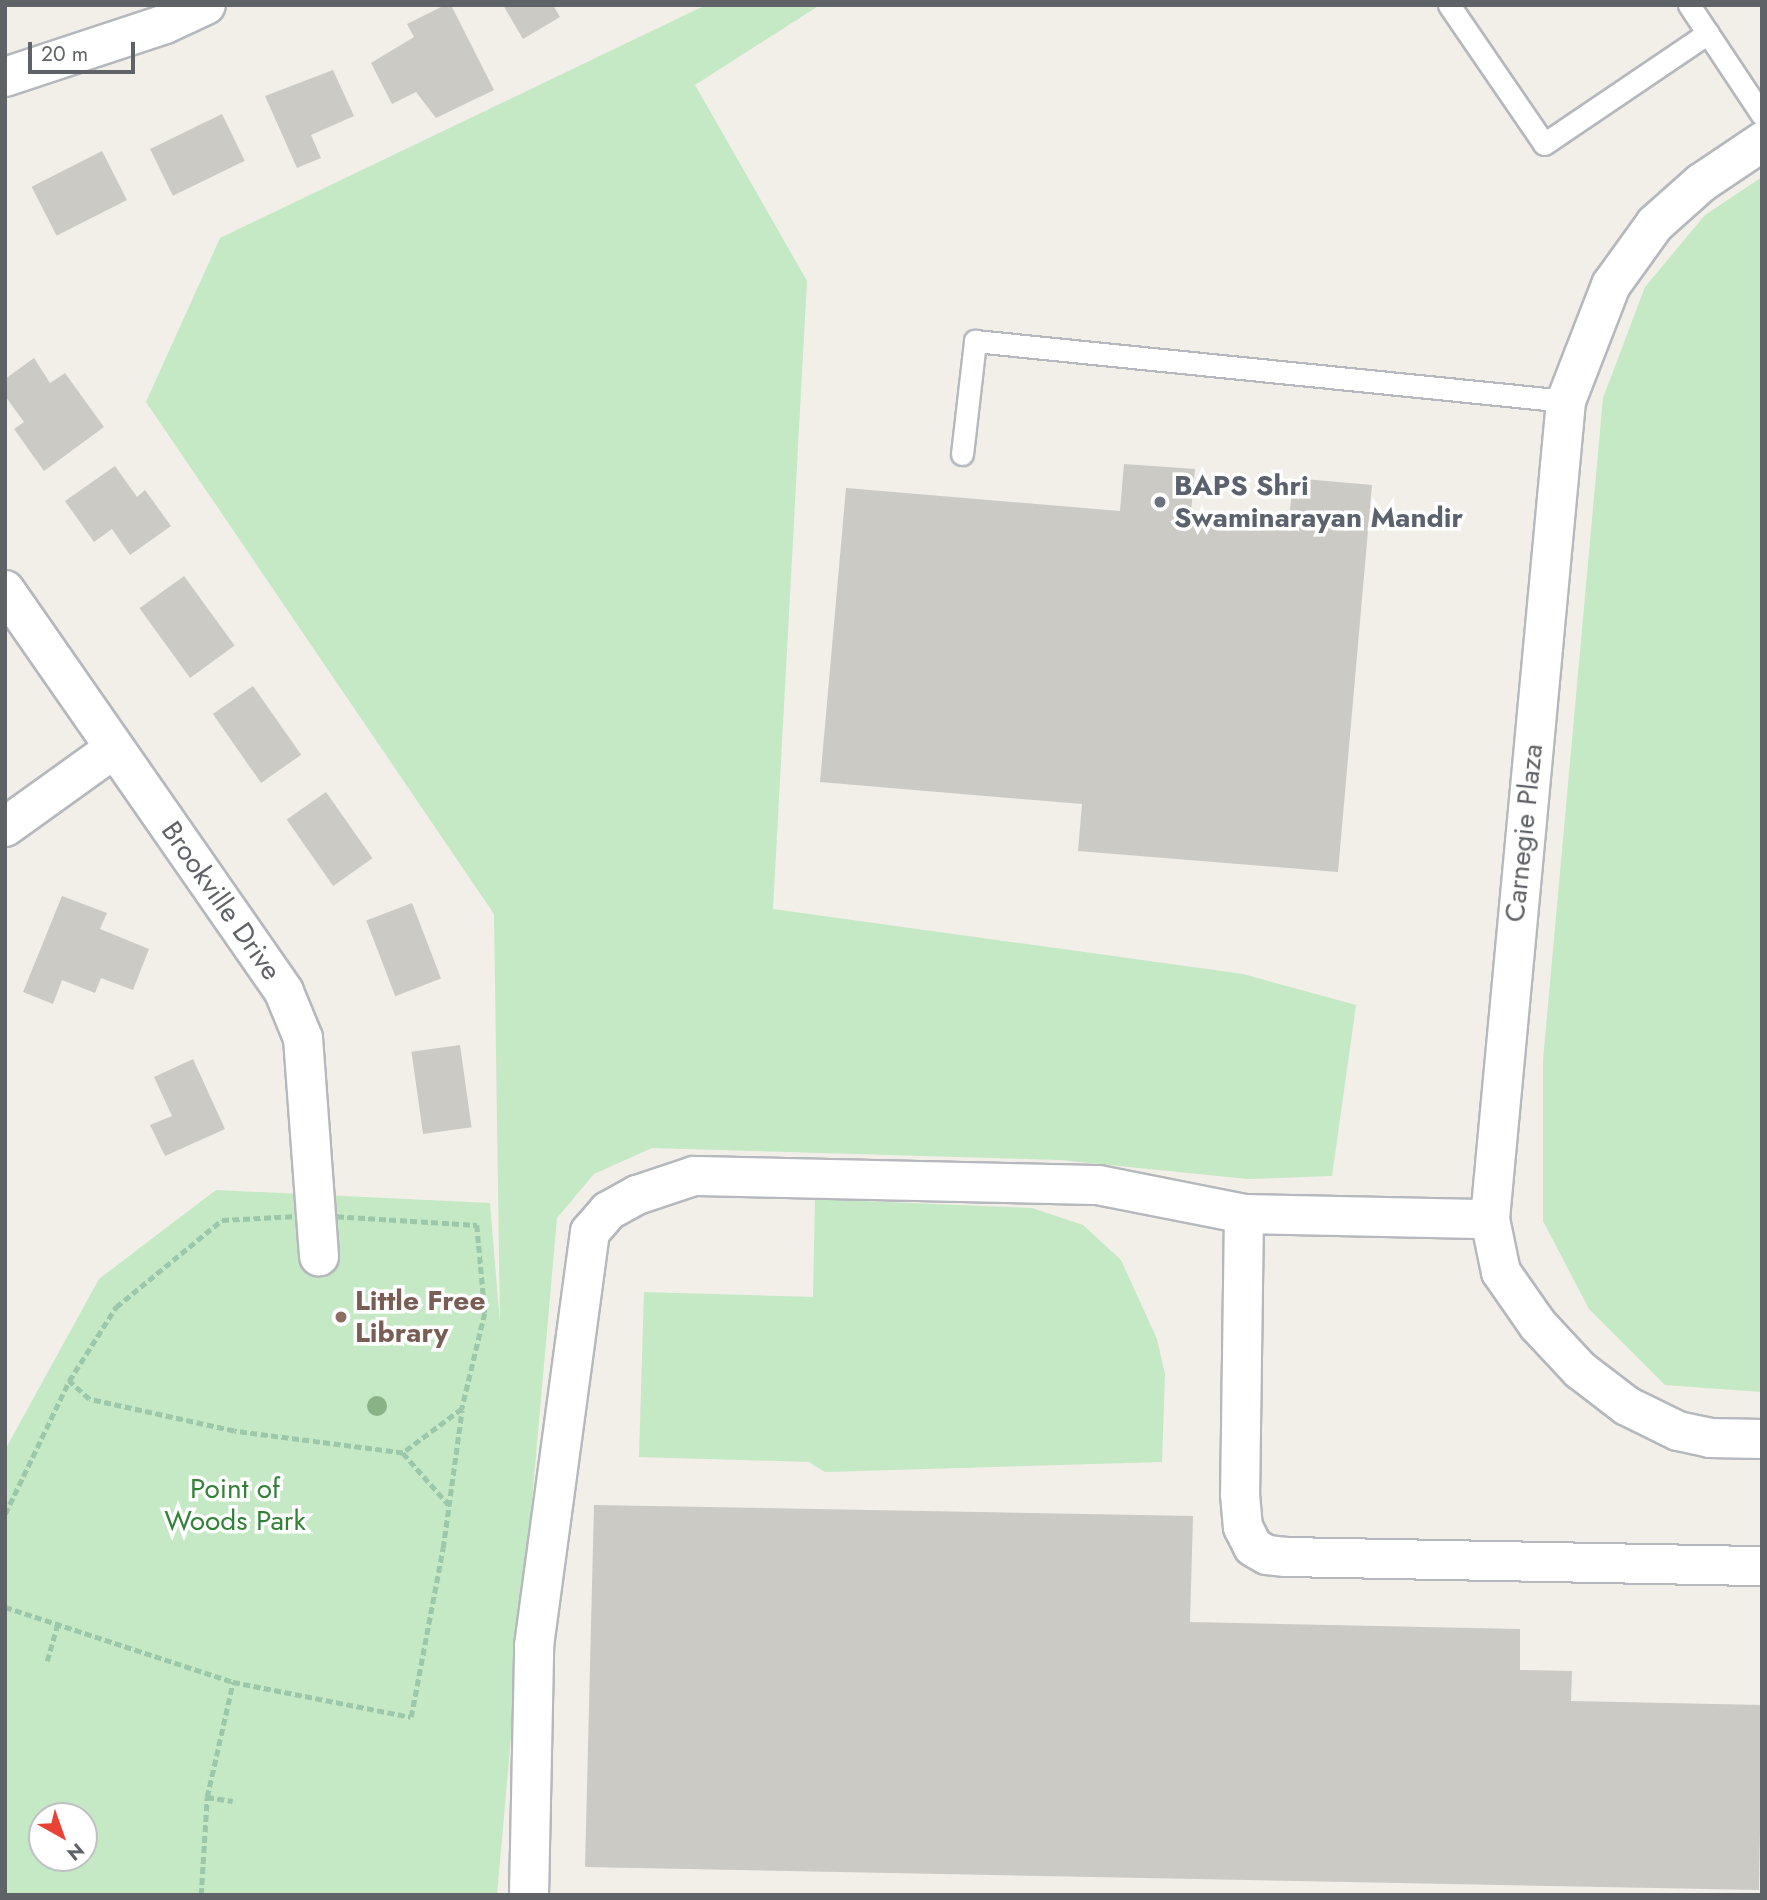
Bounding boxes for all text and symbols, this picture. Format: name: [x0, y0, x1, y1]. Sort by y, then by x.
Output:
scale bar: [32, 28, 138, 72]
text: 20 m: [41, 39, 88, 69]
place label: BAPS Shri Swaminarayan Mandir: [1174, 469, 1463, 535]
marker: BAPS Shri Swaminarayan Mandir: [1152, 494, 1168, 510]
street label: Carnegie Plaza: [1498, 742, 1550, 924]
street label: Brookville Drive: [154, 815, 288, 987]
place label: Little Free Library: [355, 1284, 485, 1350]
marker: Little Free Library: [333, 1309, 349, 1325]
park label: Point of Woods Park: [164, 1472, 306, 1538]
north arrow: [28, 1802, 98, 1872]
text: N: [61, 1837, 90, 1867]

